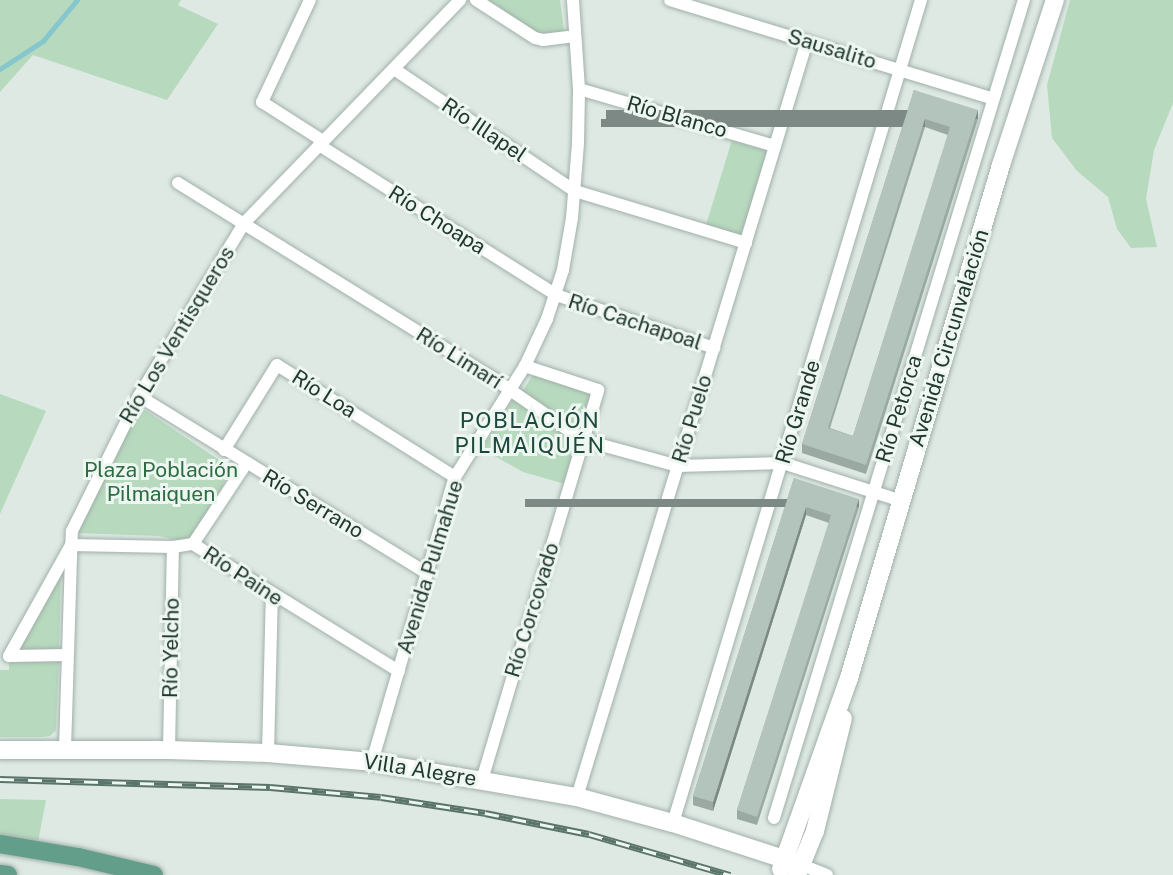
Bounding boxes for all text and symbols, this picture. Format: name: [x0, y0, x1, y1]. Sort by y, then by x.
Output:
street label: Sausalito: [785, 24, 879, 74]
street label: Río Blanco: [624, 91, 730, 143]
street label: Río Illapel: [437, 93, 531, 167]
street label: Río Choapa: [384, 180, 490, 260]
street label: Avenida Circunvalación: [904, 226, 994, 450]
street label: Río Los Ventisqueros: [114, 241, 240, 429]
street label: Río Cachapoal: [565, 289, 705, 355]
street label: Río Limarí: [411, 322, 507, 394]
street label: Río Petorca: [871, 352, 927, 466]
street label: Río Grande: [770, 357, 826, 467]
street label: Río Loa: [287, 364, 361, 424]
street label: Río Puelo: [667, 372, 717, 466]
district label: POBLACIÓN PILMAIQUÉN: [454, 407, 606, 458]
park label: Plaza Población Pilmaiquen: [84, 457, 238, 507]
street label: Río Serrano: [258, 464, 368, 544]
street label: Avenida Pulmahue: [392, 477, 468, 657]
street label: Río Corcovado: [500, 539, 564, 681]
street label: Río Paine: [198, 541, 288, 611]
street label: Río Yelcho: [158, 598, 184, 698]
street label: Villa Alegre: [362, 749, 478, 791]

